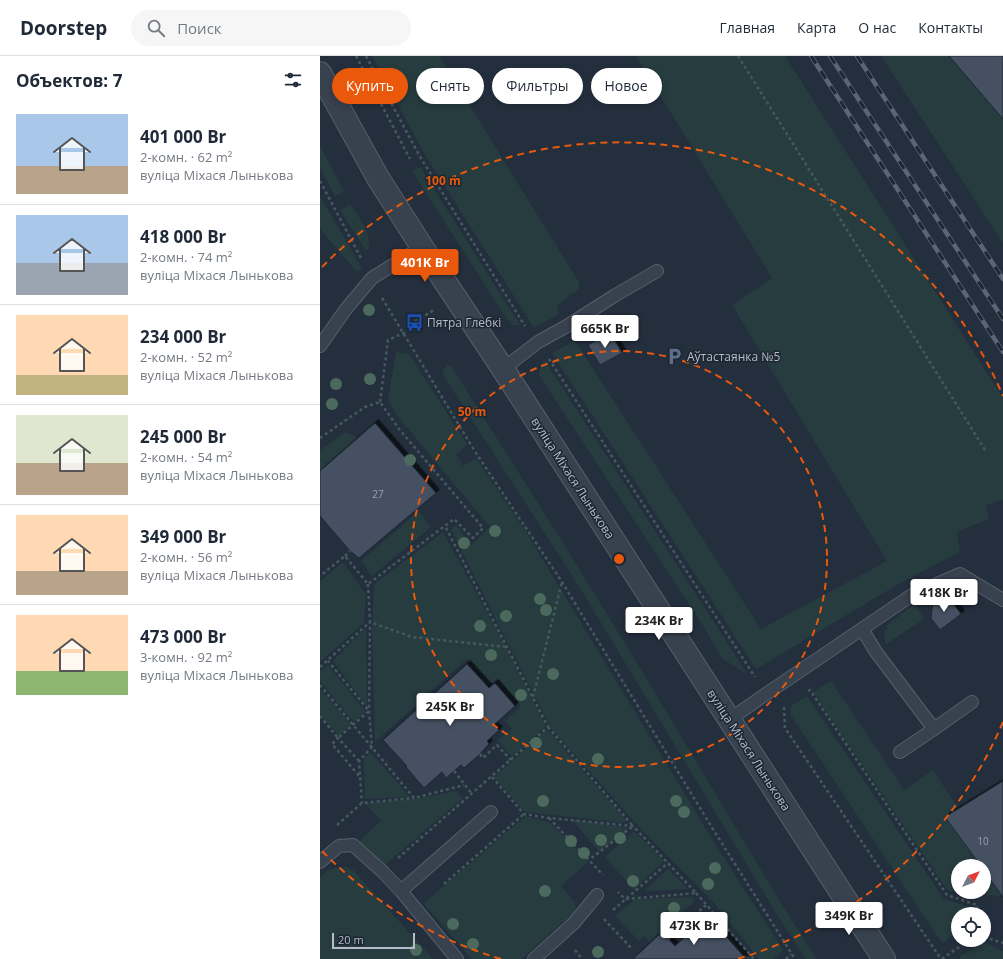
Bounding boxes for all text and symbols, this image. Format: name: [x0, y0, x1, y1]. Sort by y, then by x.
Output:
search box: [131, 10, 411, 46]
text: Doorstep: [20, 15, 107, 41]
icon: search: [145, 17, 167, 39]
text: Поиск: [177, 18, 222, 38]
text: Главная: [720, 18, 775, 37]
text: Карта: [797, 18, 836, 37]
text: О нас: [858, 18, 896, 37]
text: Контакты: [918, 18, 983, 37]
chip: Купить: [332, 68, 408, 104]
chip: Снять: [416, 68, 484, 104]
chip: Фильтры: [492, 68, 583, 104]
chip: Новое: [591, 68, 662, 104]
text: Объектов: 7: [16, 69, 122, 92]
icon: filters: [282, 69, 304, 91]
text: 401 000 Br: [140, 125, 226, 148]
icon: home: [48, 130, 96, 178]
text: 2-комн. · 62 m²: [140, 148, 232, 166]
text: вуліца Міхася Лынькова: [140, 166, 294, 184]
text: 100 m: [425, 172, 461, 189]
text: 418 000 Br: [140, 225, 226, 248]
icon: home: [48, 231, 96, 279]
text: 2-комн. · 74 m²: [140, 248, 232, 266]
pin: 401K Br: [388, 249, 462, 283]
text: 401K Br: [401, 253, 449, 271]
text: вуліца Міхася Лынькова: [140, 266, 294, 284]
bus stop icon: Пятра Глебкі: [404, 312, 424, 332]
place label: Пятра Глебкі: [427, 314, 501, 331]
pin: 665K Br: [568, 315, 642, 349]
text: 665K Br: [581, 319, 629, 337]
text: 234 000 Br: [140, 325, 226, 348]
icon: home: [48, 331, 96, 379]
parking icon: Аўтастаянка №5: [664, 346, 684, 366]
text: 2-комн. · 52 m²: [140, 348, 232, 366]
place label: Аўтастаянка №5: [687, 348, 780, 365]
text: вуліца Міхася Лынькова: [140, 366, 294, 384]
text: 50 m: [458, 403, 486, 420]
street label: вуліца Міхася Лынькова: [527, 414, 619, 542]
text: 245 000 Br: [140, 425, 226, 448]
icon: home: [48, 431, 96, 479]
text: 2-комн. · 54 m²: [140, 448, 232, 466]
text: вуліца Міхася Лынькова: [140, 466, 294, 484]
house number: 27: [372, 487, 384, 501]
text: 349 000 Br: [140, 525, 226, 548]
icon: home: [48, 531, 96, 579]
text: 2-комн. · 56 m²: [140, 548, 232, 566]
centre of rings: [612, 552, 626, 566]
text: вуліца Міхася Лынькова: [140, 566, 294, 584]
pin: 418K Br: [907, 579, 981, 613]
text: 418K Br: [920, 583, 968, 601]
pin: 234K Br: [622, 607, 696, 641]
text: 234K Br: [635, 611, 683, 629]
text: 473 000 Br: [140, 625, 226, 648]
icon: home: [48, 631, 96, 679]
text: 3-комн. · 92 m²: [140, 648, 232, 666]
text: вуліца Міхася Лынькова: [140, 666, 294, 684]
street label: вуліца Міхася Лынькова: [703, 686, 795, 814]
pin: 245K Br: [413, 693, 487, 727]
text: 245K Br: [426, 697, 474, 715]
house number: 10: [977, 834, 989, 848]
north arrow: [951, 859, 991, 899]
map controls: [951, 859, 991, 947]
pin: 349K Br: [812, 902, 886, 936]
text: 349K Br: [825, 906, 873, 924]
button: locate: [951, 907, 991, 947]
pin: 473K Br: [657, 912, 731, 946]
text: 473K Br: [670, 916, 718, 934]
scale bar: [332, 931, 415, 950]
text: 20 m: [338, 932, 364, 947]

